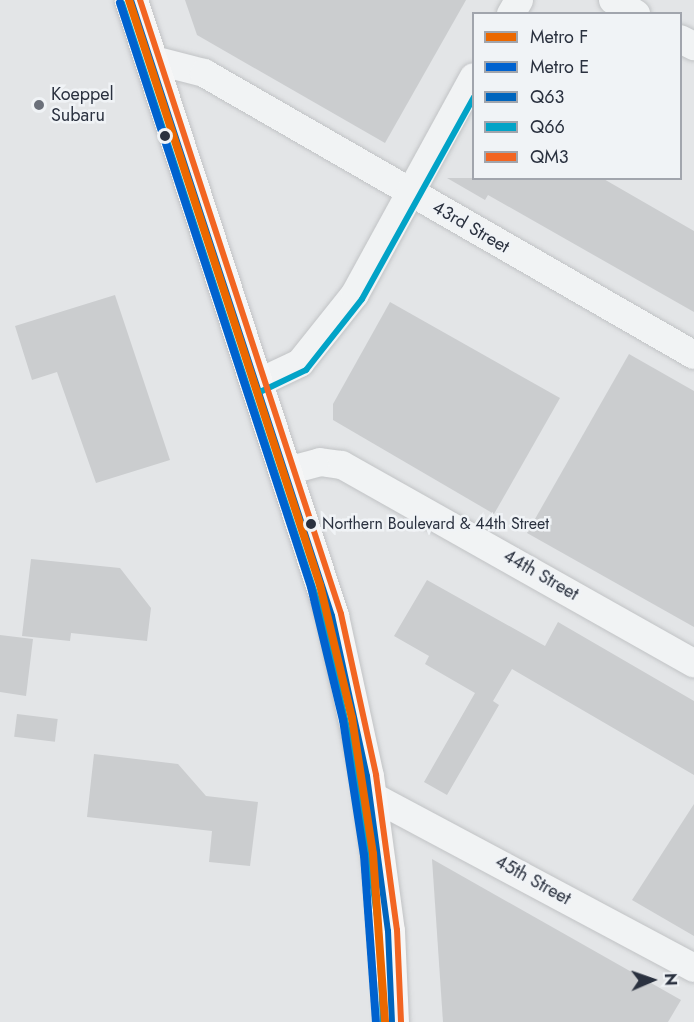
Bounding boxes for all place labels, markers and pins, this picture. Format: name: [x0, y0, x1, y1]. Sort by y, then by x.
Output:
place label: Koeppel Subaru: [51, 84, 114, 127]
marker: Koeppel Subaru: [32, 98, 46, 112]
unlabelled marker: [159, 130, 171, 142]
place label: Northern Boulevard & 44th Street: [322, 514, 549, 534]
marker: Northern Boulevard & 44th Street: [305, 518, 317, 530]

